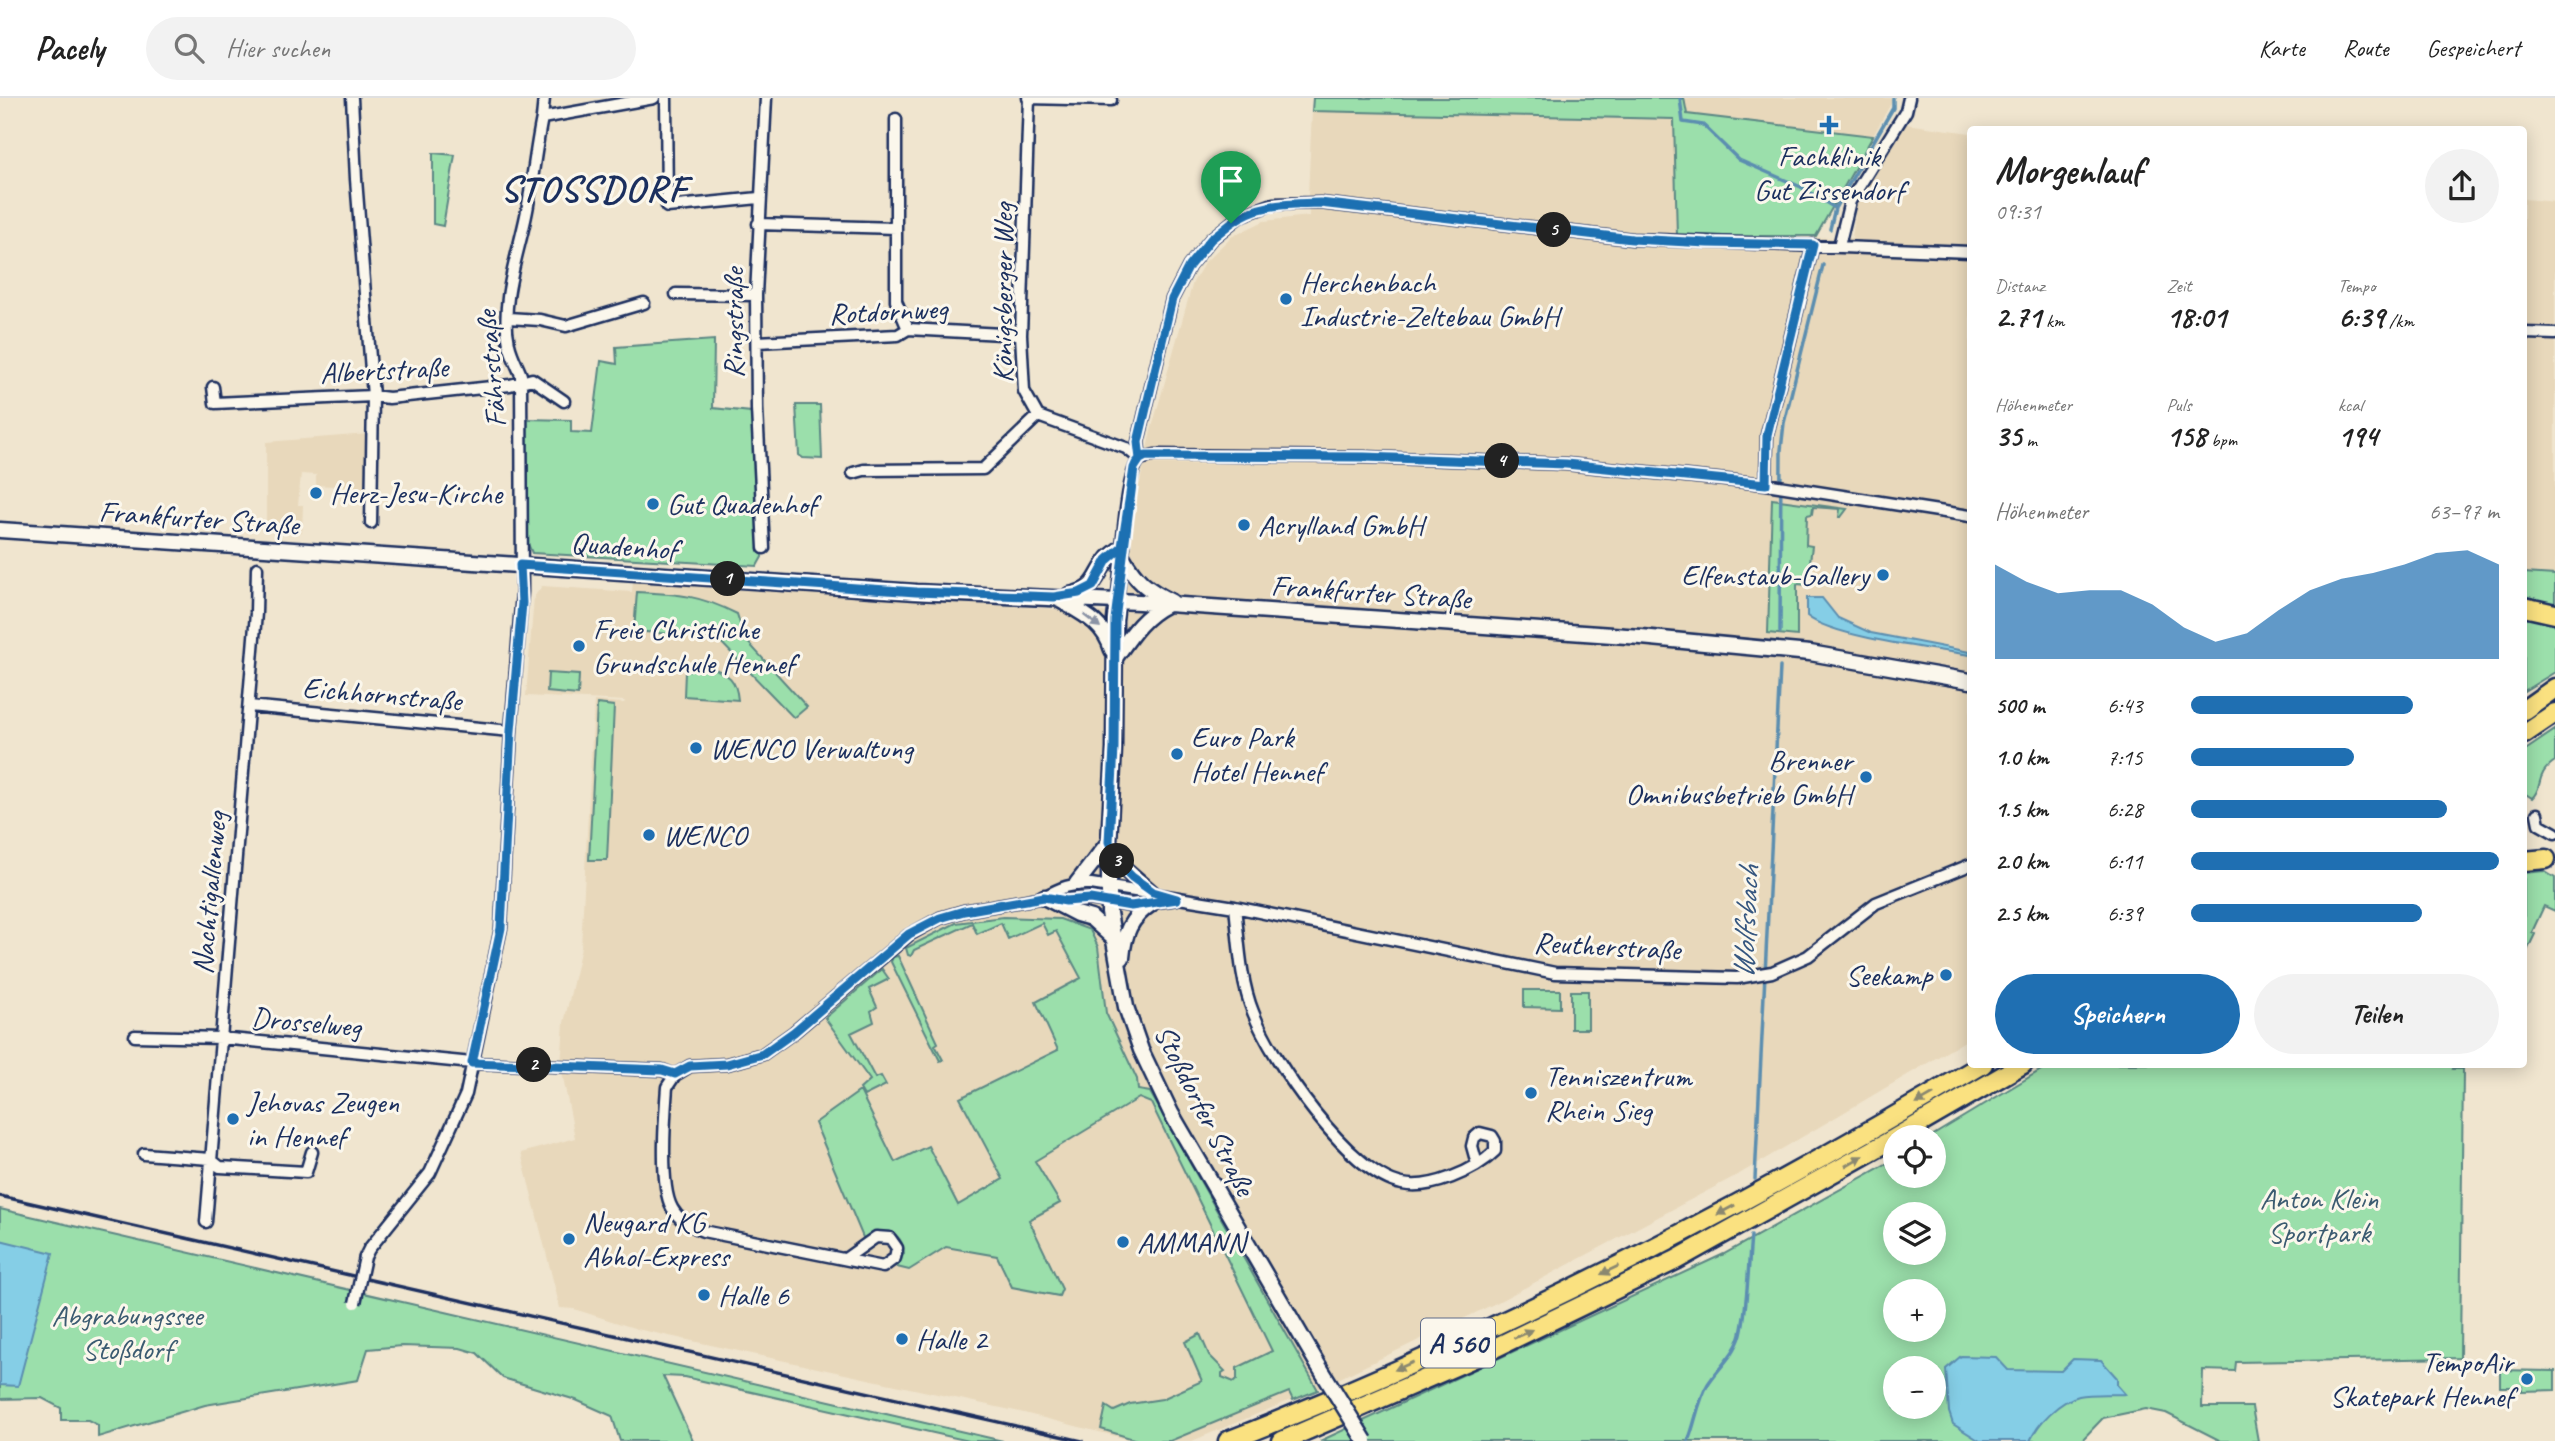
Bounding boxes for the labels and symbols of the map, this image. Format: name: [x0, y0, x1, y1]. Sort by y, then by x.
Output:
marker: Fachklinik Gut Zissendorf: [1819, 115, 1839, 135]
place label: Fachklinik Gut Zissendorf: [1754, 137, 1910, 209]
pin: [1201, 151, 1261, 223]
district label: STOSSDORF: [500, 165, 693, 212]
street label: Königsberger Weg: [983, 201, 1021, 383]
pin: 5: [1536, 212, 1572, 248]
place label: Herchenbach Industrie-Zeltebau GmbH: [1300, 263, 1563, 335]
street label: Ringstraße: [714, 265, 752, 378]
street label: Rotdornweg: [828, 289, 951, 333]
marker: Herchenbach Industrie-Zeltebau GmbH: [1278, 291, 1294, 307]
street label: Fährstraße: [467, 307, 515, 429]
street label: Albertstraße: [319, 348, 451, 392]
pin: 4: [1484, 444, 1520, 478]
place label: Herz-Jesu-Kirche: [330, 474, 504, 512]
marker: Herz-Jesu-Kirche: [308, 485, 324, 501]
place label: Gut Quadenhof: [667, 485, 823, 523]
street label: Frankfurter Straße: [98, 492, 302, 544]
marker: Gut Quadenhof: [645, 496, 661, 512]
place label: Acrylland GmbH: [1258, 506, 1428, 544]
marker: Acrylland GmbH: [1236, 517, 1252, 533]
street label: Quadenhof: [570, 523, 685, 569]
place label: Elfenstaub-Gallery: [1681, 556, 1872, 594]
pin: 1: [710, 561, 746, 596]
street label: Frankfurter Straße: [1270, 566, 1474, 618]
marker: Elfenstaub-Gallery: [1875, 567, 1891, 583]
place label: Freie Christliche Grundschule Hennef: [593, 610, 801, 682]
one-way arrow: [1083, 613, 1101, 628]
marker: Freie Christliche Grundschule Hennef: [571, 638, 587, 654]
street label: Eichhornstraße: [301, 668, 465, 720]
place label: Euro Park Hotel Hennef: [1191, 718, 1329, 790]
place label: WENCO Verwaltung: [710, 729, 915, 767]
marker: WENCO Verwaltung: [688, 740, 704, 756]
place label: Brenner Omnibusbetrieb GmbH: [1626, 741, 1856, 813]
marker: Euro Park Hotel Hennef: [1169, 746, 1185, 762]
marker: Brenner Omnibusbetrieb GmbH: [1858, 769, 1874, 785]
street label: Nachtigallenweg: [183, 808, 235, 976]
place label: WENCO: [663, 816, 750, 854]
marker: WENCO: [641, 827, 657, 843]
pin: 3: [1100, 844, 1134, 878]
water label: Wolfsbach: [1722, 862, 1769, 979]
street label: Reutherstraße: [1533, 923, 1683, 969]
place label: Seekamp: [1846, 956, 1934, 994]
marker: Seekamp: [1938, 967, 1954, 983]
street label: Drosselweg: [249, 998, 365, 1046]
street label: Stoßdorfer Straße: [1146, 1018, 1265, 1204]
pin: 2: [516, 1048, 552, 1082]
place label: Tenniszentrum Rhein Sieg: [1545, 1057, 1693, 1129]
place label: Jehovas Zeugen in Hennef: [245, 1083, 400, 1155]
marker: Tenniszentrum Rhein Sieg: [1523, 1085, 1539, 1101]
one-way arrow: [1915, 1093, 1934, 1105]
marker: Jehovas Zeugen in Hennef: [225, 1111, 241, 1127]
one-way arrow: [1845, 1155, 1864, 1167]
park label: Anton Klein Sportpark: [2260, 1179, 2379, 1251]
place label: Neugard KG Abhol-Express: [583, 1203, 732, 1275]
one-way arrow: [1716, 1204, 1736, 1216]
place label: AMMANN: [1137, 1223, 1250, 1261]
marker: Neugard KG Abhol-Express: [561, 1231, 577, 1247]
marker: AMMANN: [1115, 1234, 1131, 1250]
one-way arrow: [1600, 1265, 1620, 1276]
place label: Halle 6: [718, 1276, 790, 1314]
marker: Halle 6: [696, 1287, 712, 1303]
park label: Abgrabungssee Stoßdorf: [52, 1296, 205, 1368]
road number: A 560: [1421, 1318, 1495, 1368]
place label: Halle 2: [916, 1320, 989, 1358]
one-way arrow: [1513, 1328, 1533, 1340]
marker: Halle 2: [894, 1331, 910, 1347]
place label: TempoAir Skatepark Hennef: [2330, 1343, 2519, 1415]
one-way arrow: [1393, 1361, 1414, 1372]
marker: TempoAir Skatepark Hennef: [2519, 1371, 2535, 1387]

